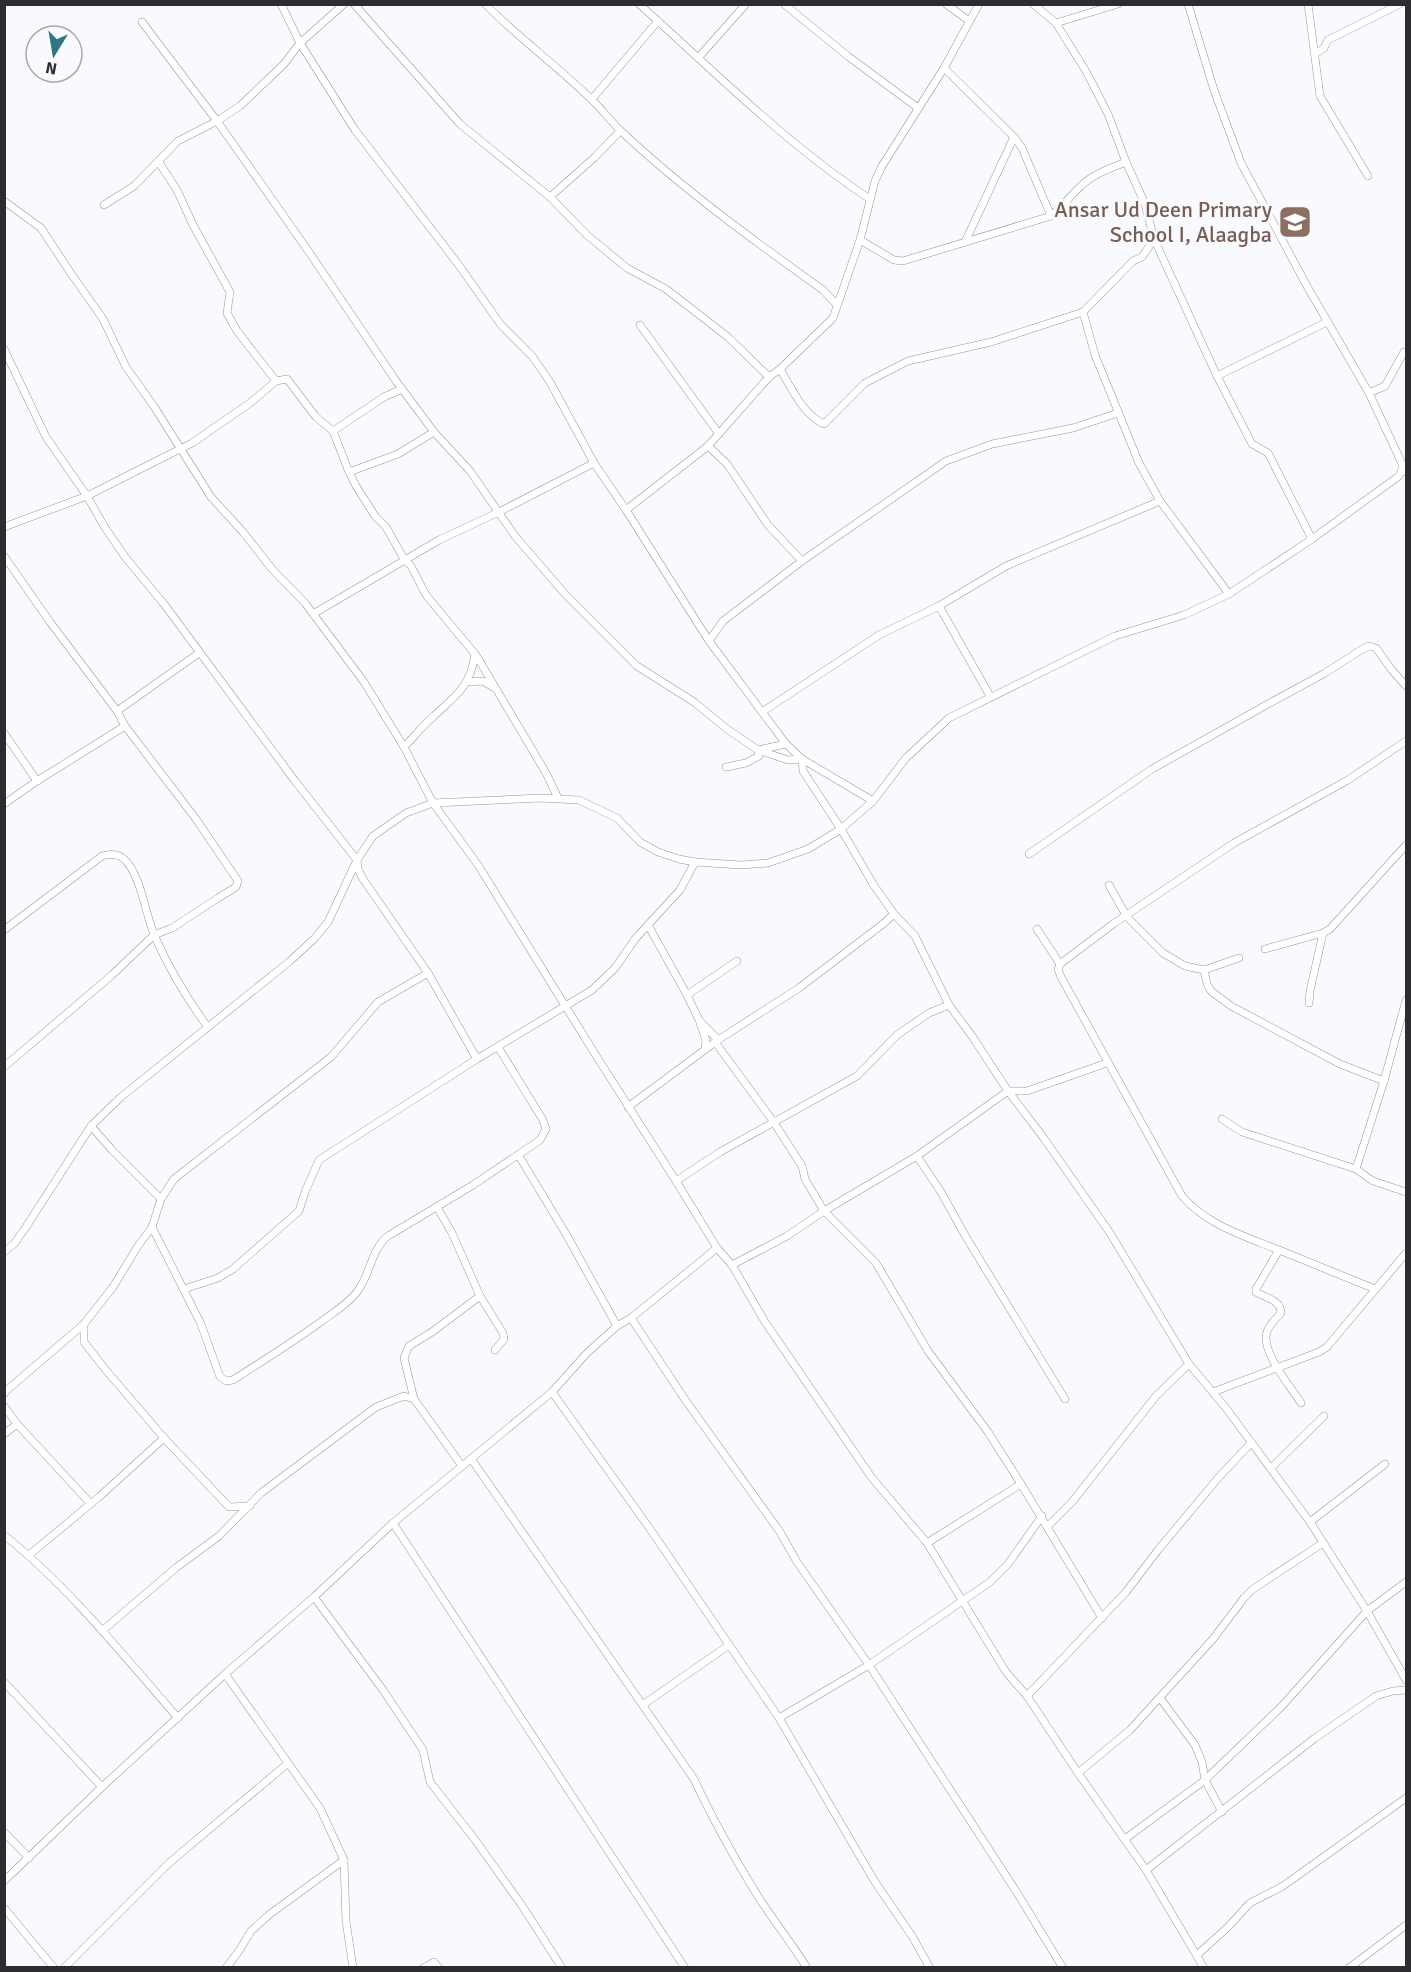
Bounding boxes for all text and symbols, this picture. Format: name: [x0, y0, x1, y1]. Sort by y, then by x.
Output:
north arrow: [24, 24, 84, 84]
text: N: [44, 57, 59, 79]
place label: Ansar Ud Deen Primary School I, Alaagba: [1054, 196, 1273, 248]
school or university icon: Ansar Ud Deen Primary School I, Alaagba: [1277, 204, 1313, 240]

